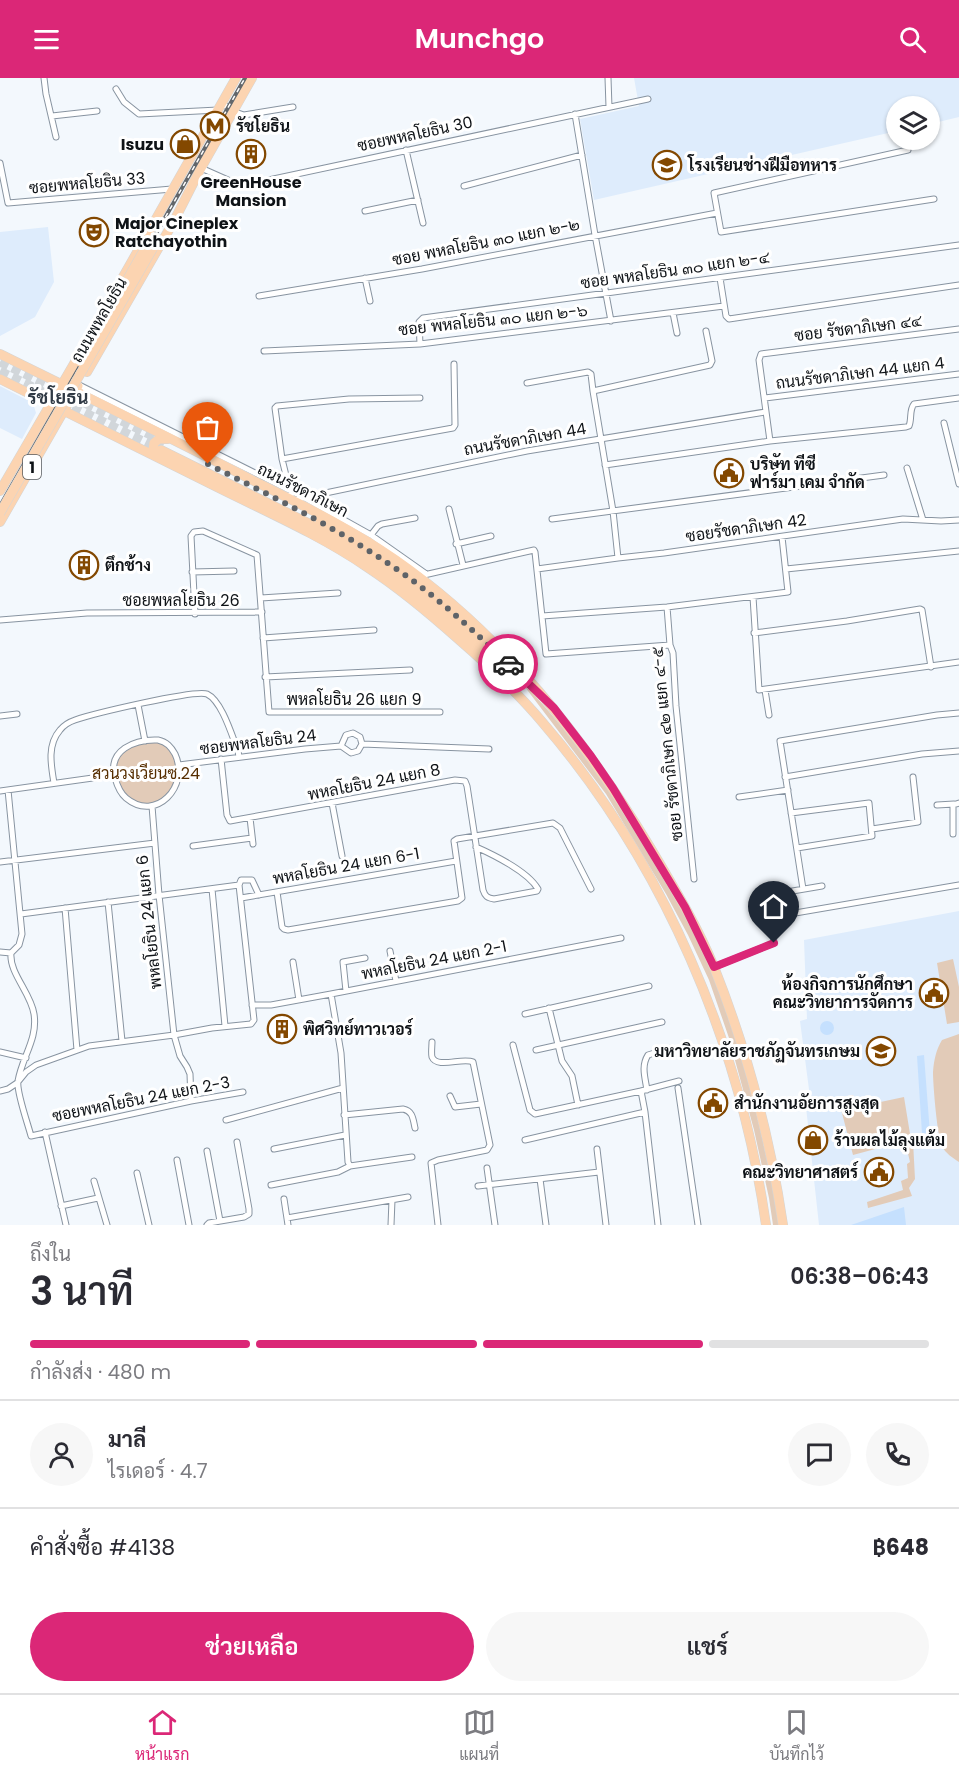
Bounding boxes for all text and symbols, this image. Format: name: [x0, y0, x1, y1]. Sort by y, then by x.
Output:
text: Munchgo: [415, 20, 544, 57]
icon: menu: [30, 23, 63, 56]
icon: search: [896, 23, 929, 56]
map controls: [886, 96, 940, 150]
button: layers: [886, 96, 940, 150]
metro station icon: รัชโยธิน: [199, 110, 231, 142]
street label: ซอยพหลโยธิน 30: [355, 111, 475, 157]
place label: รัชโยธิน: [236, 115, 290, 138]
shop icon: Isuzu: [169, 128, 201, 160]
place label: Isuzu: [121, 133, 164, 156]
building icon: GreenHouse Mansion: [235, 138, 267, 170]
school or university icon: โรงเรียนช่างฝีมือทหาร: [651, 149, 683, 181]
place label: โรงเรียนช่างฝีมือทหาร: [687, 154, 837, 177]
street label: ซอยพหลโยธิน 33: [28, 166, 146, 200]
place label: GreenHouse Mansion: [201, 171, 302, 212]
place label: Major Cineplex Ratchayothin: [115, 212, 239, 253]
street label: ซอย พหลโยธิน ๓๐ แยก ๒-๒: [390, 213, 582, 271]
theatre icon: Major Cineplex Ratchayothin: [78, 216, 110, 248]
street label: ซอย พหลโยธิน ๓๐ แยก ๒-๔: [579, 245, 772, 295]
street label: ถนนพหลโยธิน: [65, 273, 133, 367]
street label: ซอย พหลโยธิน ๓๐ แยก ๒-๖: [397, 299, 589, 341]
street label: ซอย รัชดาภิเษก ๔๔: [793, 309, 924, 347]
street label: ถนนรัชดาภิเษก 44 แยก 4: [774, 351, 946, 395]
district label: รัชโยธิน: [28, 385, 88, 410]
pin: [182, 402, 233, 464]
icon: bag: [191, 411, 224, 444]
street label: ถนนรัชดาภิเษก 44: [462, 417, 588, 461]
place label: บริษัท ทีซี ฟาร์มา เคม จำกัด: [750, 453, 865, 494]
road number: 1: [23, 455, 41, 479]
street label: ถนนรัชดาภิเษก: [254, 457, 352, 523]
public building icon: บริษัท ทีซี ฟาร์มา เคม จำกัด: [713, 457, 745, 489]
street label: ซอยรัชดาภิเษก 42: [684, 508, 808, 548]
building icon: ตึกช้าง: [68, 549, 100, 581]
place label: ตึกช้าง: [105, 554, 151, 577]
street label: ซอยพหลโยธิน 26: [122, 589, 240, 612]
courier: [478, 634, 538, 694]
street label: ซอย รัชดาภิเษก ๔๒ แยก ๔-๕: [645, 645, 689, 842]
icon: car: [492, 648, 525, 681]
street label: พหลโยธิน 26 แยก 9: [287, 688, 421, 711]
street label: ซอยพหลโยธิน 24: [199, 723, 317, 761]
street label: พหลโยธิน 24 แยก 8: [306, 758, 442, 806]
park label: สวนวงเวียนซ.24: [92, 762, 200, 785]
street label: พหลโยธิน 24 แยก 6-1: [271, 842, 421, 890]
street label: พหลโยธิน 24 แยก 6: [131, 854, 167, 990]
pin: [748, 881, 799, 943]
icon: home: [757, 890, 790, 923]
street label: พหลโยธิน 24 แยก 2-1: [359, 935, 509, 985]
place label: ห้องกิจการนักศึกษา คณะวิทยาการจัดการ: [773, 973, 913, 1014]
public building icon: ห้องกิจการนักศึกษา คณะวิทยาการจัดการ: [918, 977, 950, 1009]
building icon: พิศวิทย์ทาวเวอร์: [266, 1013, 298, 1045]
place label: พิศวิทย์ทาวเวอร์: [303, 1018, 414, 1041]
school or university icon: มหาวิทยาลัยราชภัฏจันทรเกษม: [865, 1035, 897, 1067]
place label: มหาวิทยาลัยราชภัฏจันทรเกษม: [654, 1040, 860, 1063]
street label: ซอยพหลโยธิน 24 แยก 2-3: [50, 1070, 232, 1128]
public building icon: สำนักงานอัยการสูงสุด: [697, 1087, 729, 1119]
place label: สำนักงานอัยการสูงสุด: [734, 1092, 879, 1116]
shop icon: ร้านผลไม้ลุงแต้ม: [797, 1124, 829, 1156]
place label: ร้านผลไม้ลุงแต้ม: [834, 1129, 945, 1152]
public building icon: คณะวิทยาศาสตร์: [863, 1156, 895, 1188]
place label: คณะวิทยาศาสตร์: [742, 1161, 859, 1184]
text: ถึงใน: [30, 1240, 71, 1268]
text: 06:38–06:43: [790, 1261, 929, 1292]
text: 3 นาที: [30, 1264, 134, 1319]
text: กำลังส่ง · 480 m: [30, 1358, 171, 1386]
button: person: [30, 1423, 93, 1486]
button: chat: [788, 1423, 851, 1486]
button: phone: [866, 1423, 929, 1486]
text: มาลี: [108, 1424, 146, 1455]
text: ไรเดอร์ · 4.7: [108, 1457, 208, 1485]
text: คำสั่งซื้อ #4138: [30, 1532, 175, 1563]
text: ฿648: [873, 1532, 929, 1563]
button: ช่วยเหลือ: [30, 1612, 474, 1681]
button: แชร์: [486, 1612, 929, 1681]
tab: หน้าแรก: [135, 1706, 189, 1767]
tab: แผนที่: [459, 1706, 499, 1767]
tab: บันทึกไว้: [769, 1706, 824, 1767]

